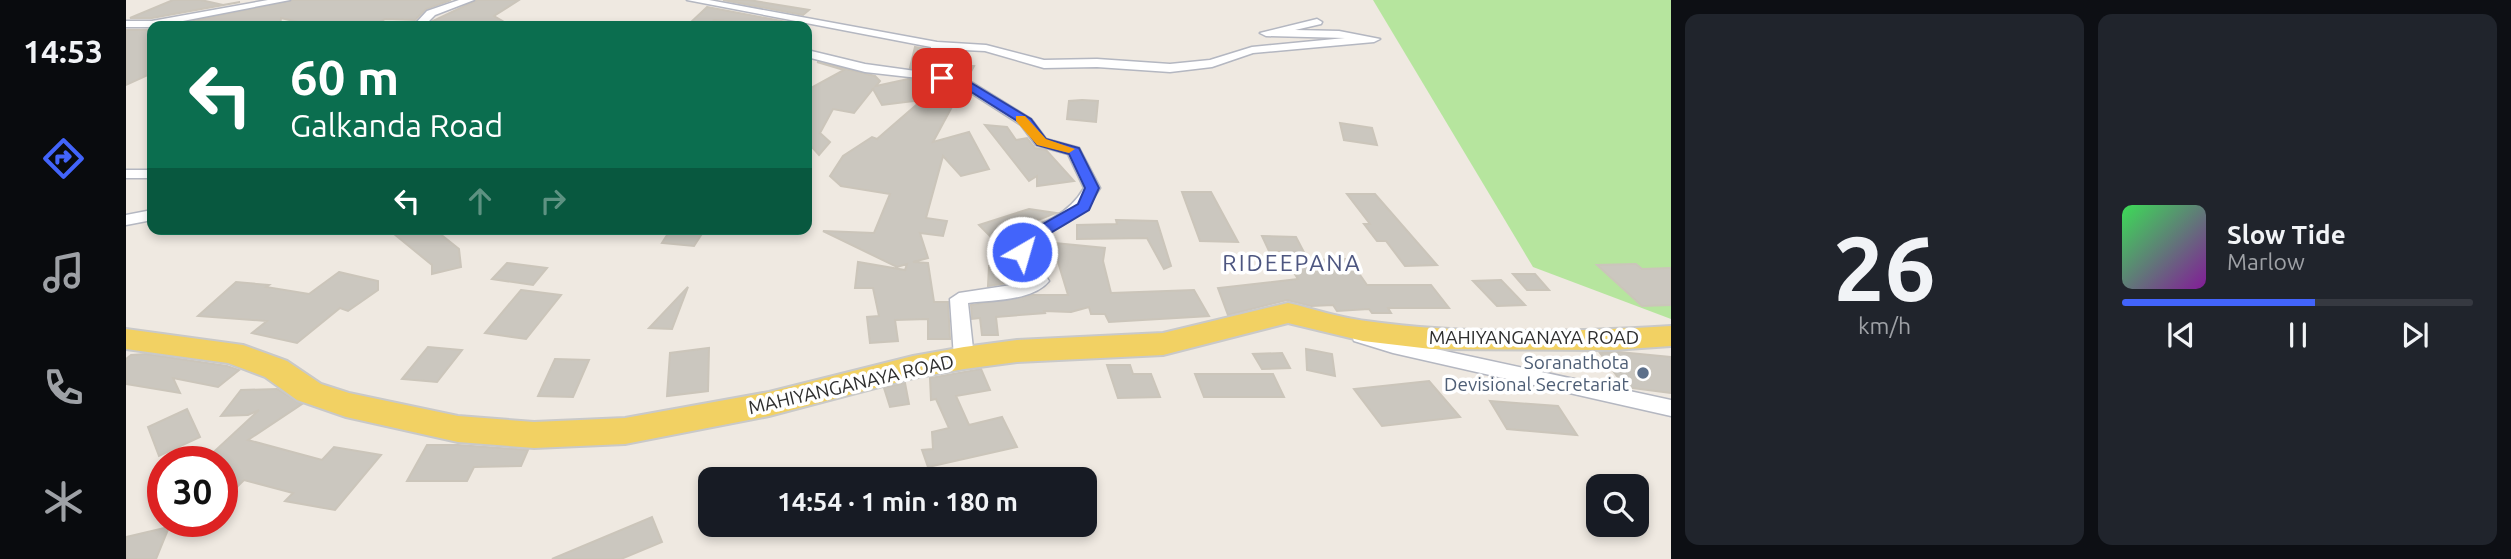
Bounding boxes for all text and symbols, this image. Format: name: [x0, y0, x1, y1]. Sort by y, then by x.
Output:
text: 14:53: [23, 33, 103, 69]
pin: [912, 48, 972, 108]
icon: left: [175, 49, 266, 140]
text: 60 m: [290, 49, 399, 104]
icon: arrive: [923, 59, 961, 97]
text: Galkanda Road: [290, 107, 503, 143]
icon: directions: [39, 134, 88, 183]
icon: left: [388, 182, 426, 220]
icon: ahead: [461, 182, 499, 220]
icon: right: [534, 182, 572, 220]
position arrow: [985, 215, 1059, 289]
text: 26: [1833, 216, 1936, 318]
text: Slow Tide: [2227, 220, 2346, 249]
icon: music: [39, 248, 88, 297]
text: Marlow: [2227, 249, 2305, 274]
district label: RIDEEPANA: [1222, 250, 1362, 275]
text: km/h: [1858, 313, 1911, 338]
icon: previous: [2162, 316, 2200, 354]
icon: pause: [2279, 316, 2317, 354]
icon: next: [2396, 316, 2434, 354]
street label: MAHIYANGANAYA ROAD: [1429, 326, 1639, 348]
street label: MAHIYANGANAYA ROAD: [746, 350, 956, 418]
place label: Soranathota Devisional Secretariat: [1444, 351, 1630, 395]
icon: phone: [39, 363, 88, 412]
marker: Soranathota Devisional Secretariat: [1635, 365, 1651, 381]
speed limit sign: 30: [147, 446, 238, 537]
map controls: [1586, 474, 1649, 537]
button: search: [1586, 474, 1649, 537]
icon: climate: [39, 477, 88, 526]
text: 14:54 · 1 min · 180 m: [777, 487, 1018, 516]

